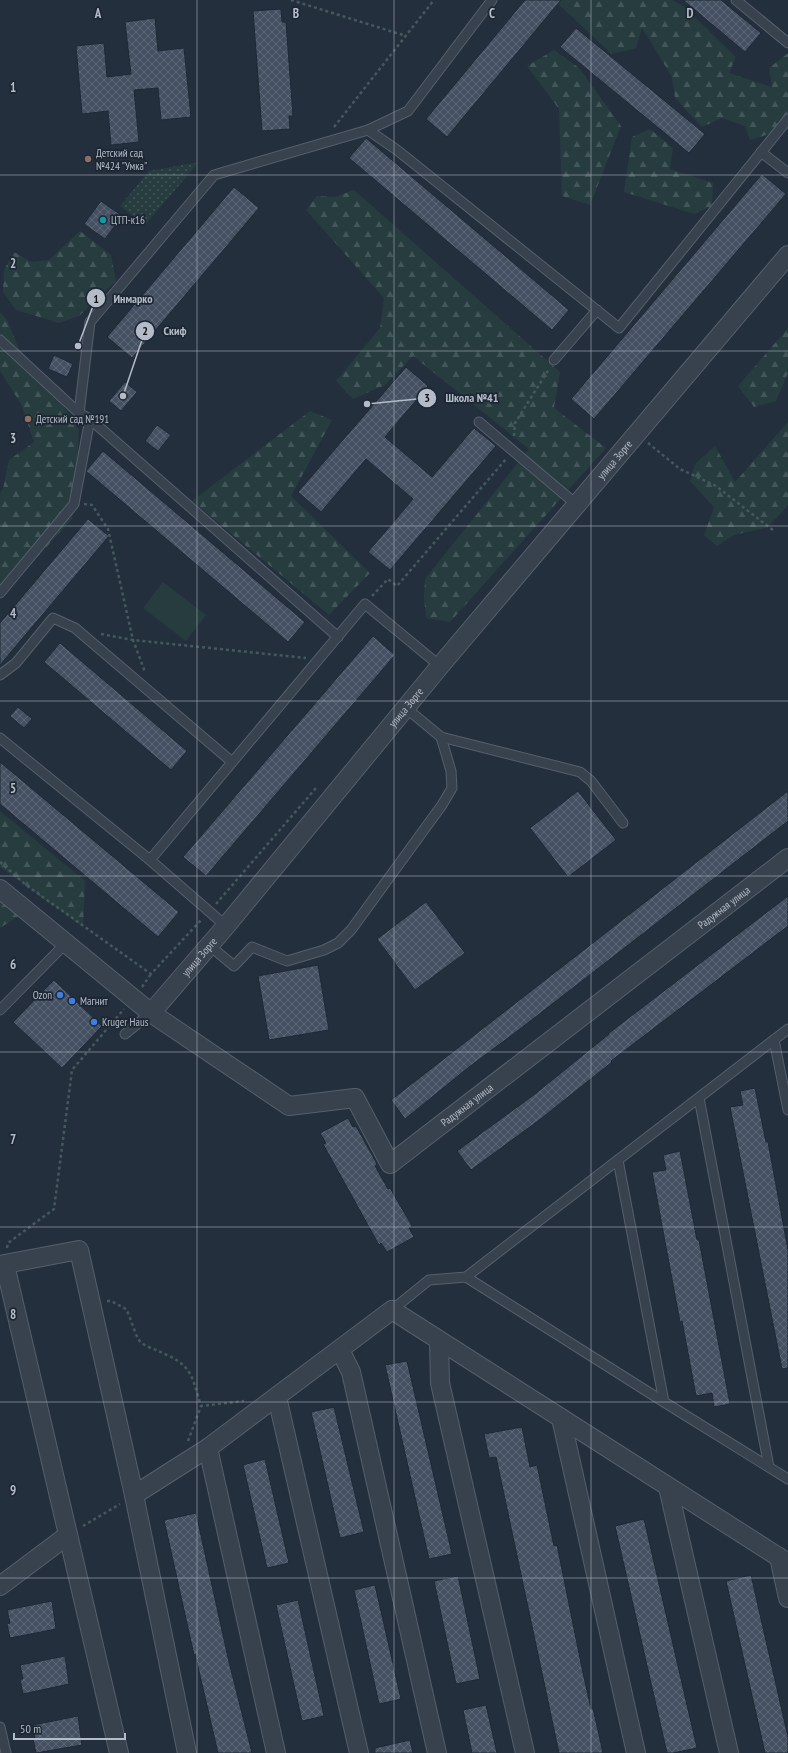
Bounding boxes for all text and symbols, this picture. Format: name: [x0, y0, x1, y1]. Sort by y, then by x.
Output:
text: A: [94, 5, 102, 22]
text: B: [293, 5, 299, 22]
text: C: [489, 5, 495, 22]
text: D: [687, 5, 694, 22]
text: 1: [10, 79, 16, 96]
place label: Детский сад №424 "Умка": [96, 146, 147, 173]
marker: Детский сад №424 "Умка": [83, 154, 93, 164]
place label: ЦТП-к16: [111, 213, 145, 227]
marker: ЦТП-к16: [98, 215, 108, 225]
text: 2: [10, 255, 16, 272]
callout: Инмарко: [86, 286, 161, 310]
text: 1: [93, 291, 99, 306]
text: Инмарко: [114, 291, 153, 306]
callout: Скиф: [135, 319, 194, 343]
text: 2: [142, 323, 148, 338]
text: Скиф: [164, 323, 186, 338]
callout: Школа №41: [417, 386, 506, 410]
text: 3: [424, 390, 430, 405]
text: Школа №41: [446, 390, 499, 405]
place label: Детский сад №191: [36, 412, 109, 426]
marker: Детский сад №191: [23, 414, 33, 424]
text: 3: [10, 430, 16, 447]
street label: улица Зорге: [594, 437, 636, 482]
text: 4: [10, 605, 17, 622]
street label: улица Зорге: [386, 684, 427, 730]
text: 5: [10, 780, 16, 797]
street label: Радужная улица: [695, 883, 753, 932]
street label: улица Зорге: [179, 934, 220, 979]
text: 6: [10, 956, 16, 973]
place label: Ozon: [33, 988, 52, 1002]
marker: Ozon: [55, 990, 65, 1000]
place label: Магнит: [80, 994, 108, 1008]
marker: Магнит: [67, 996, 77, 1006]
place label: Kruger Haus: [102, 1015, 149, 1029]
marker: Kruger Haus: [89, 1017, 99, 1027]
street label: Радужная улица: [438, 1080, 496, 1129]
text: 7: [10, 1131, 16, 1148]
text: 8: [10, 1306, 16, 1323]
text: 9: [10, 1482, 16, 1499]
scale bar: [14, 1715, 125, 1741]
text: 50 m: [20, 1721, 41, 1736]

